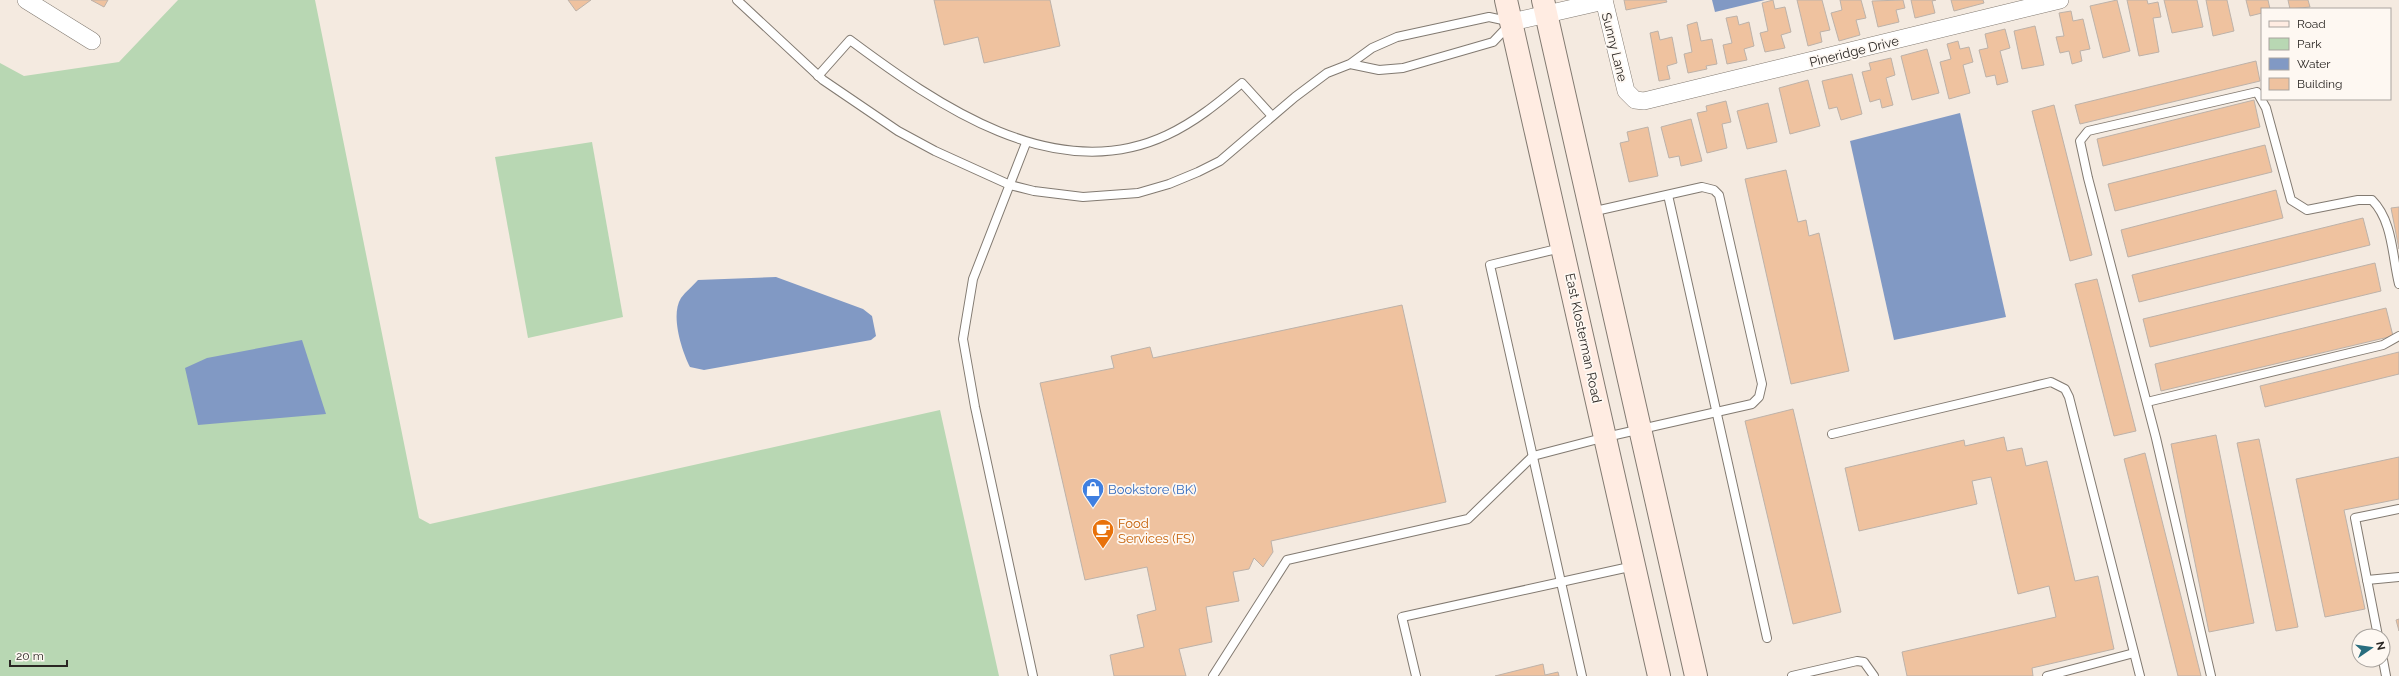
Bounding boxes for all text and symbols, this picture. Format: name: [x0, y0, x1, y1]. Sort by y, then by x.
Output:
legend: [2261, 8, 2391, 100]
street label: Sunny Lane: [1599, 11, 1630, 83]
text: Road: [2297, 17, 2326, 31]
street label: Pineridge Drive: [1808, 33, 1901, 70]
text: Park: [2297, 37, 2322, 51]
text: Water: [2297, 57, 2331, 71]
text: Building: [2297, 77, 2343, 91]
street label: East Klosterman Road: [1562, 272, 1605, 404]
shop icon: Bookstore (BK): [1080, 476, 1106, 509]
place label: Bookstore (BK): [1108, 482, 1197, 497]
place label: Food Services (FS): [1118, 516, 1194, 546]
cafe icon: Food Services (FS): [1090, 517, 1116, 550]
north arrow: [2351, 628, 2391, 668]
text: N: [2373, 640, 2388, 651]
scale bar: [10, 642, 67, 668]
text: 20 m: [16, 649, 44, 663]

